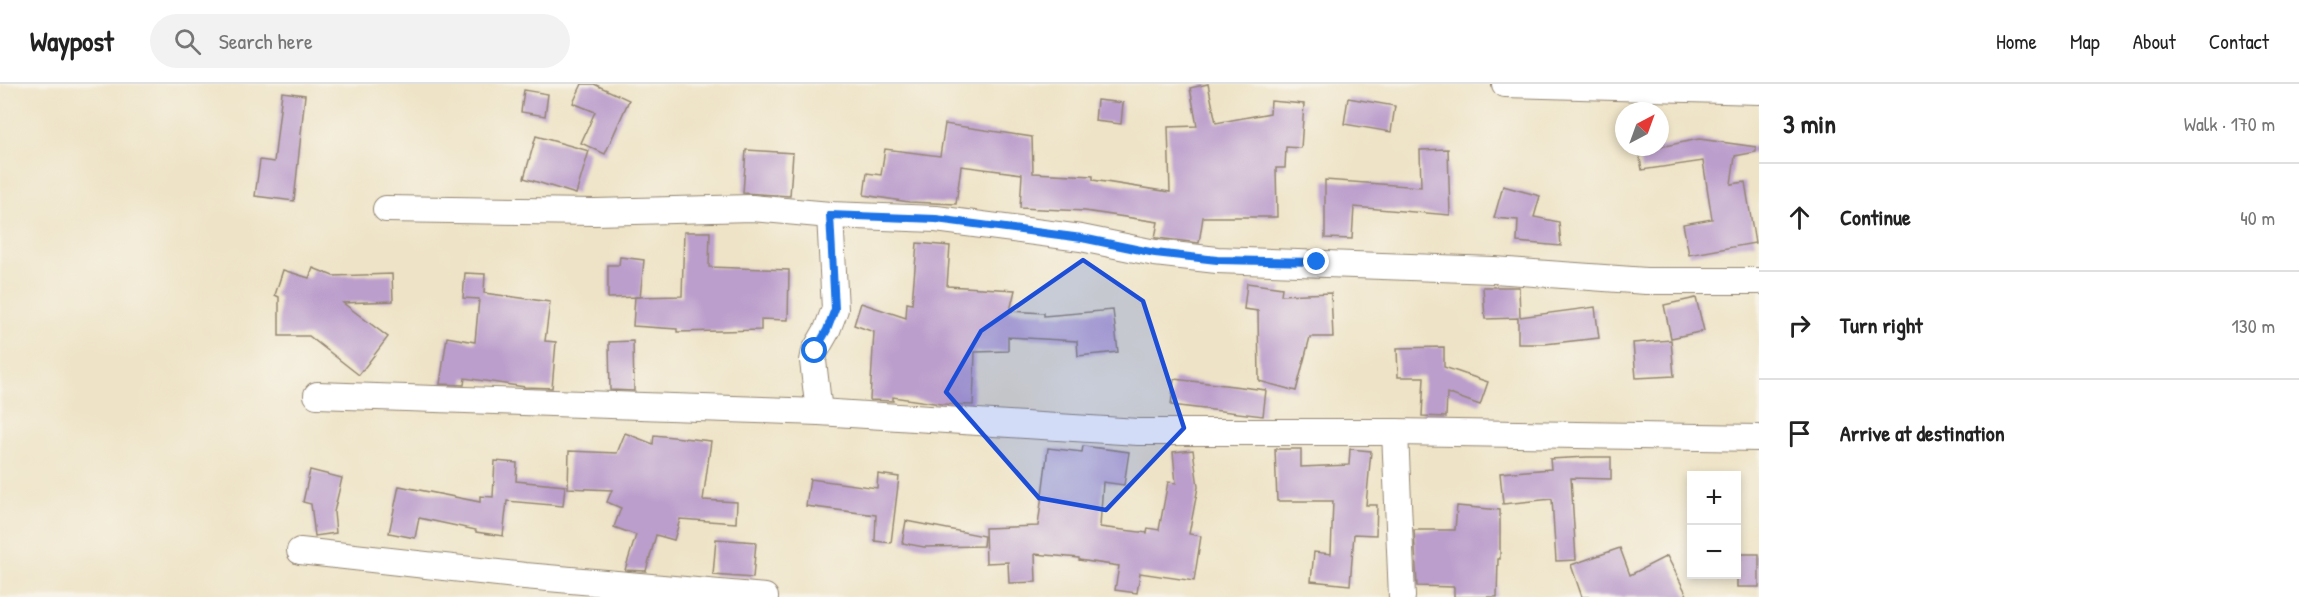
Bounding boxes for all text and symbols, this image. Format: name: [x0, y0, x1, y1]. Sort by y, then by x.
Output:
search box: [150, 14, 570, 68]
text: Waypost: [30, 22, 114, 60]
icon: search: [171, 25, 204, 58]
text: Search here: [219, 26, 313, 56]
text: Home: [1996, 27, 2037, 56]
text: Map: [2070, 27, 2100, 56]
text: About: [2133, 27, 2176, 56]
text: Contact: [2209, 27, 2269, 56]
north arrow: [1615, 102, 1669, 156]
text: 3 min: [1783, 106, 1836, 141]
text: Walk · 170 m: [2184, 110, 2275, 137]
icon: ahead: [1783, 201, 1816, 234]
text: Continue: [1840, 202, 1911, 232]
text: 40 m: [2240, 204, 2275, 231]
route end: [1303, 248, 1329, 274]
icon: right: [1783, 309, 1816, 342]
text: Turn right: [1840, 310, 1923, 340]
text: 130 m: [2232, 312, 2275, 339]
route start: [801, 337, 827, 363]
icon: arrive: [1783, 417, 1816, 450]
text: Arrive at destination: [1840, 418, 2005, 448]
map controls: [1687, 471, 1741, 579]
button: +: [1687, 471, 1741, 525]
button: −: [1687, 525, 1741, 579]

